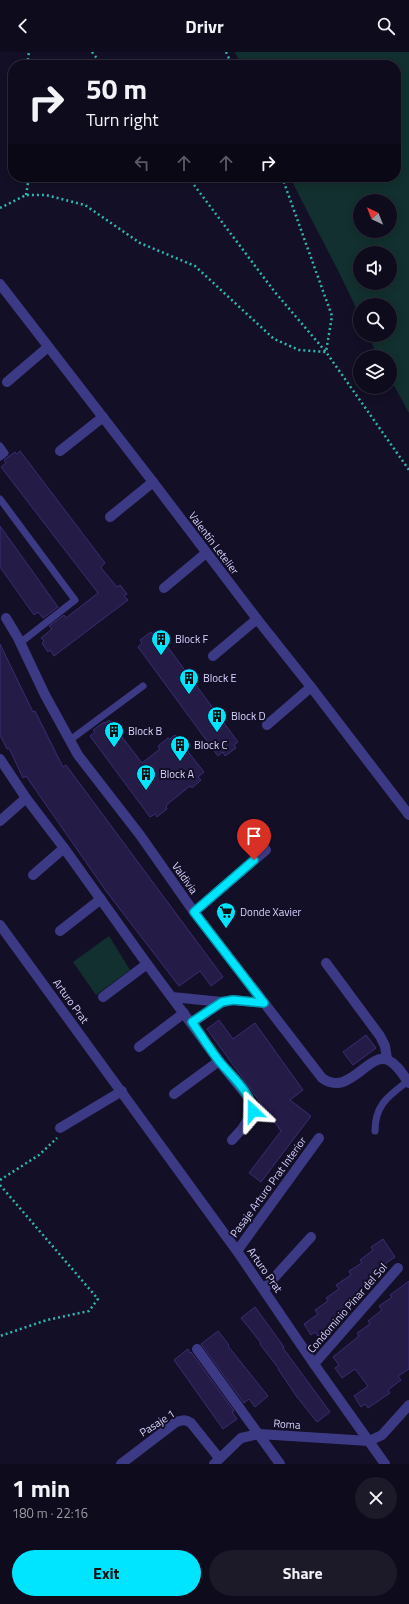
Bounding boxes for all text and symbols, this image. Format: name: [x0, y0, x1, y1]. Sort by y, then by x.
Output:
text: Drivr: [185, 13, 224, 40]
icon: back: [12, 15, 34, 37]
icon: search: [375, 15, 397, 37]
text: 50 m: [86, 67, 147, 110]
icon: right: [20, 76, 72, 128]
text: Turn right: [86, 106, 159, 133]
icon: left: [131, 152, 153, 174]
icon: ahead: [173, 152, 195, 174]
icon: ahead: [215, 152, 237, 174]
icon: right: [257, 152, 279, 174]
north arrow: [353, 194, 397, 238]
map controls: [353, 194, 397, 394]
button: sound: [353, 246, 397, 290]
button: search: [353, 298, 397, 342]
button: layers: [353, 350, 397, 394]
street label: Valentín Letelier: [185, 508, 243, 578]
building icon: Block F: [150, 628, 172, 656]
place label: Block F: [175, 631, 209, 647]
building icon: Block E: [178, 667, 200, 695]
place label: Block E: [203, 670, 237, 686]
building icon: Block D: [206, 705, 228, 733]
place label: Block D: [231, 708, 266, 724]
building icon: Block B: [103, 720, 125, 748]
place label: Block B: [128, 723, 163, 739]
building icon: Block C: [169, 734, 191, 762]
place label: Block C: [194, 737, 228, 753]
building icon: Block A: [135, 763, 157, 791]
place label: Block A: [160, 766, 195, 782]
pin: [237, 819, 271, 860]
icon: arrive: [243, 825, 265, 847]
street label: Valdivia: [168, 859, 202, 898]
supermarket icon: Donde Xavier: [215, 901, 237, 929]
place label: Donde Xavier: [240, 904, 301, 920]
street label: Arturo Prat: [49, 975, 93, 1027]
position arrow: [232, 1090, 274, 1132]
street label: Pasaje Arturo Prat Interior: [226, 1133, 310, 1241]
street label: Arturo Prat: [244, 1244, 286, 1296]
street label: Condominio Pinar del Sol: [303, 1260, 391, 1356]
street label: Pasaje 1: [136, 1406, 178, 1440]
street label: Roma: [273, 1415, 302, 1433]
text: 1 min: [12, 1470, 70, 1506]
button: close: [355, 1477, 397, 1519]
text: 180 m · 22:16: [12, 1503, 88, 1523]
button: Exit: [12, 1550, 201, 1596]
button: Share: [209, 1550, 397, 1596]

